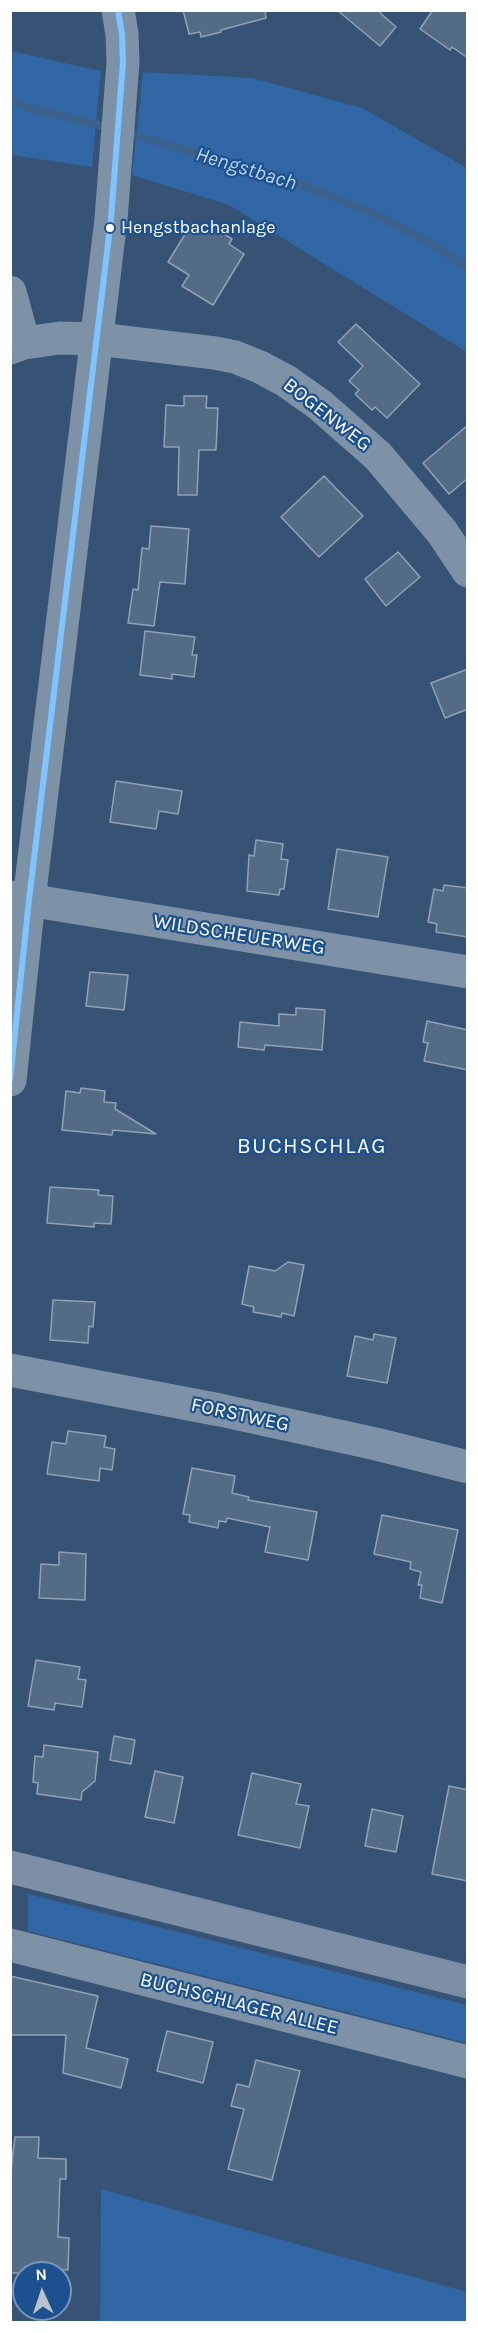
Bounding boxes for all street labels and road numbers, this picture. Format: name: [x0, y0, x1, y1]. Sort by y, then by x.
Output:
street label: BOGENWEG: [278, 373, 376, 457]
street label: WILDSCHEUERWEG: [151, 910, 327, 960]
street label: FORSTWEG: [189, 1393, 291, 1437]
street label: BUCHSCHLAGER ALLEE: [137, 1968, 341, 2040]

